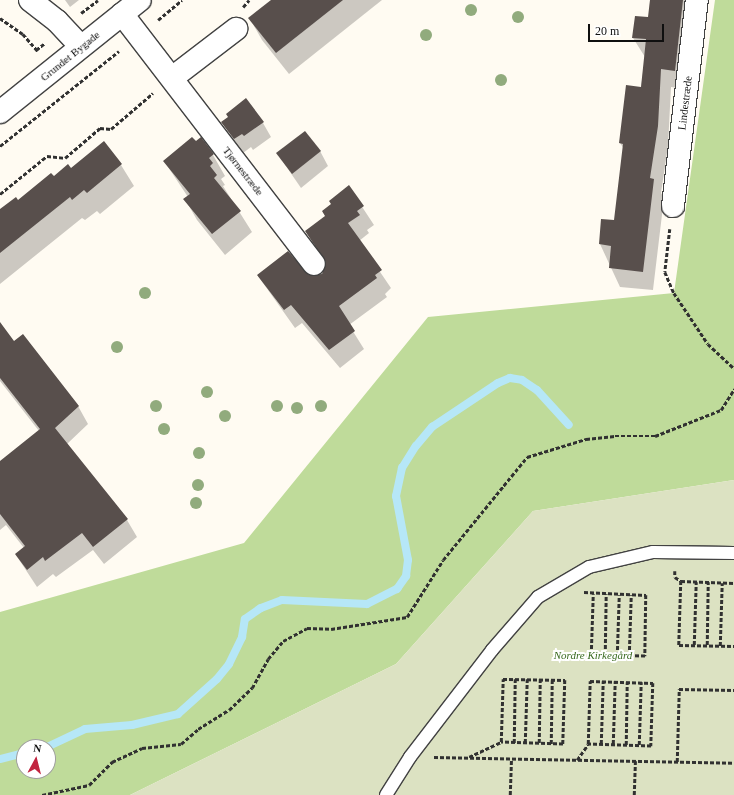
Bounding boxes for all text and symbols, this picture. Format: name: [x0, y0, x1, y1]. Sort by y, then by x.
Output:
scale bar: [590, 16, 666, 42]
text: 20 m: [595, 24, 619, 38]
street label: Grundet Bygade: [38, 28, 102, 84]
street label: Lindestræde: [675, 75, 695, 131]
street label: Tjørnestræde: [220, 144, 266, 198]
park label: Nordre Kirkegård: [554, 648, 632, 662]
north arrow: [16, 739, 56, 779]
text: N: [33, 742, 42, 755]

